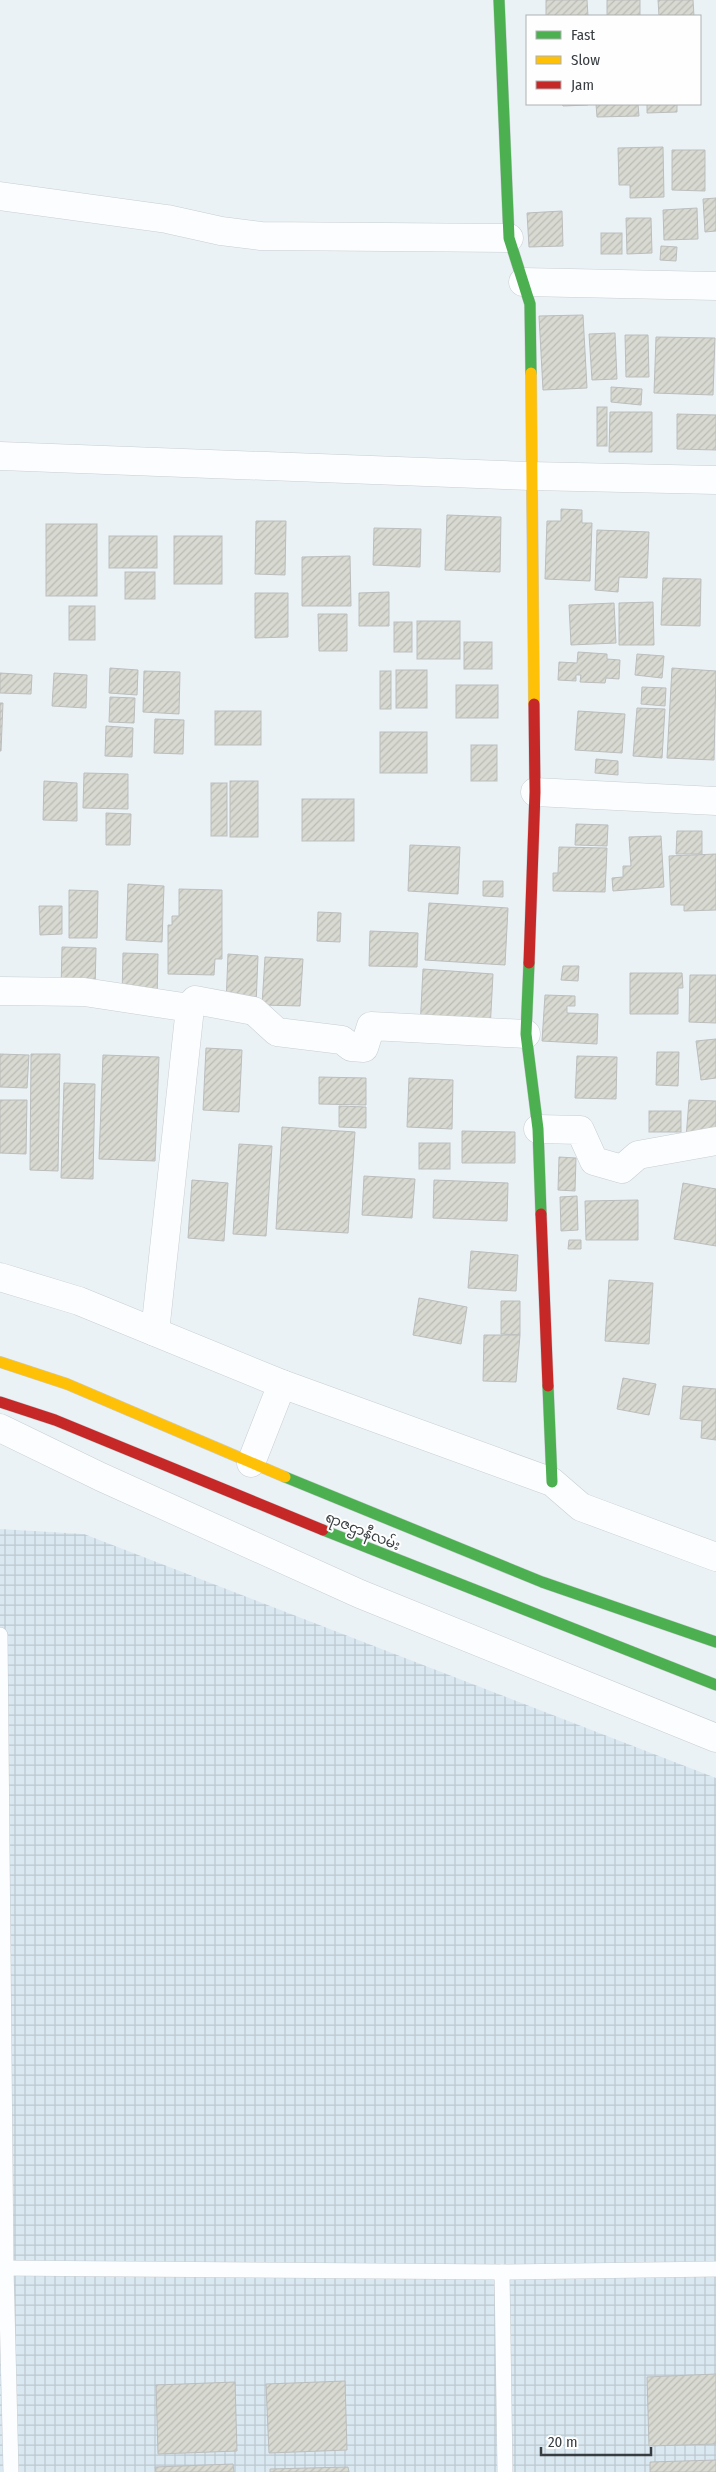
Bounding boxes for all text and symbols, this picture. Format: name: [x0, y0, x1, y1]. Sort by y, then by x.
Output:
legend: [526, 15, 701, 105]
text: Fast: [571, 26, 595, 44]
text: Slow: [571, 51, 600, 69]
text: Jam: [571, 76, 594, 94]
street label: ရာဇဌာနီလမ်း: [322, 1507, 403, 1557]
scale bar: [541, 2424, 651, 2456]
text: 20 m: [548, 2433, 578, 2451]

